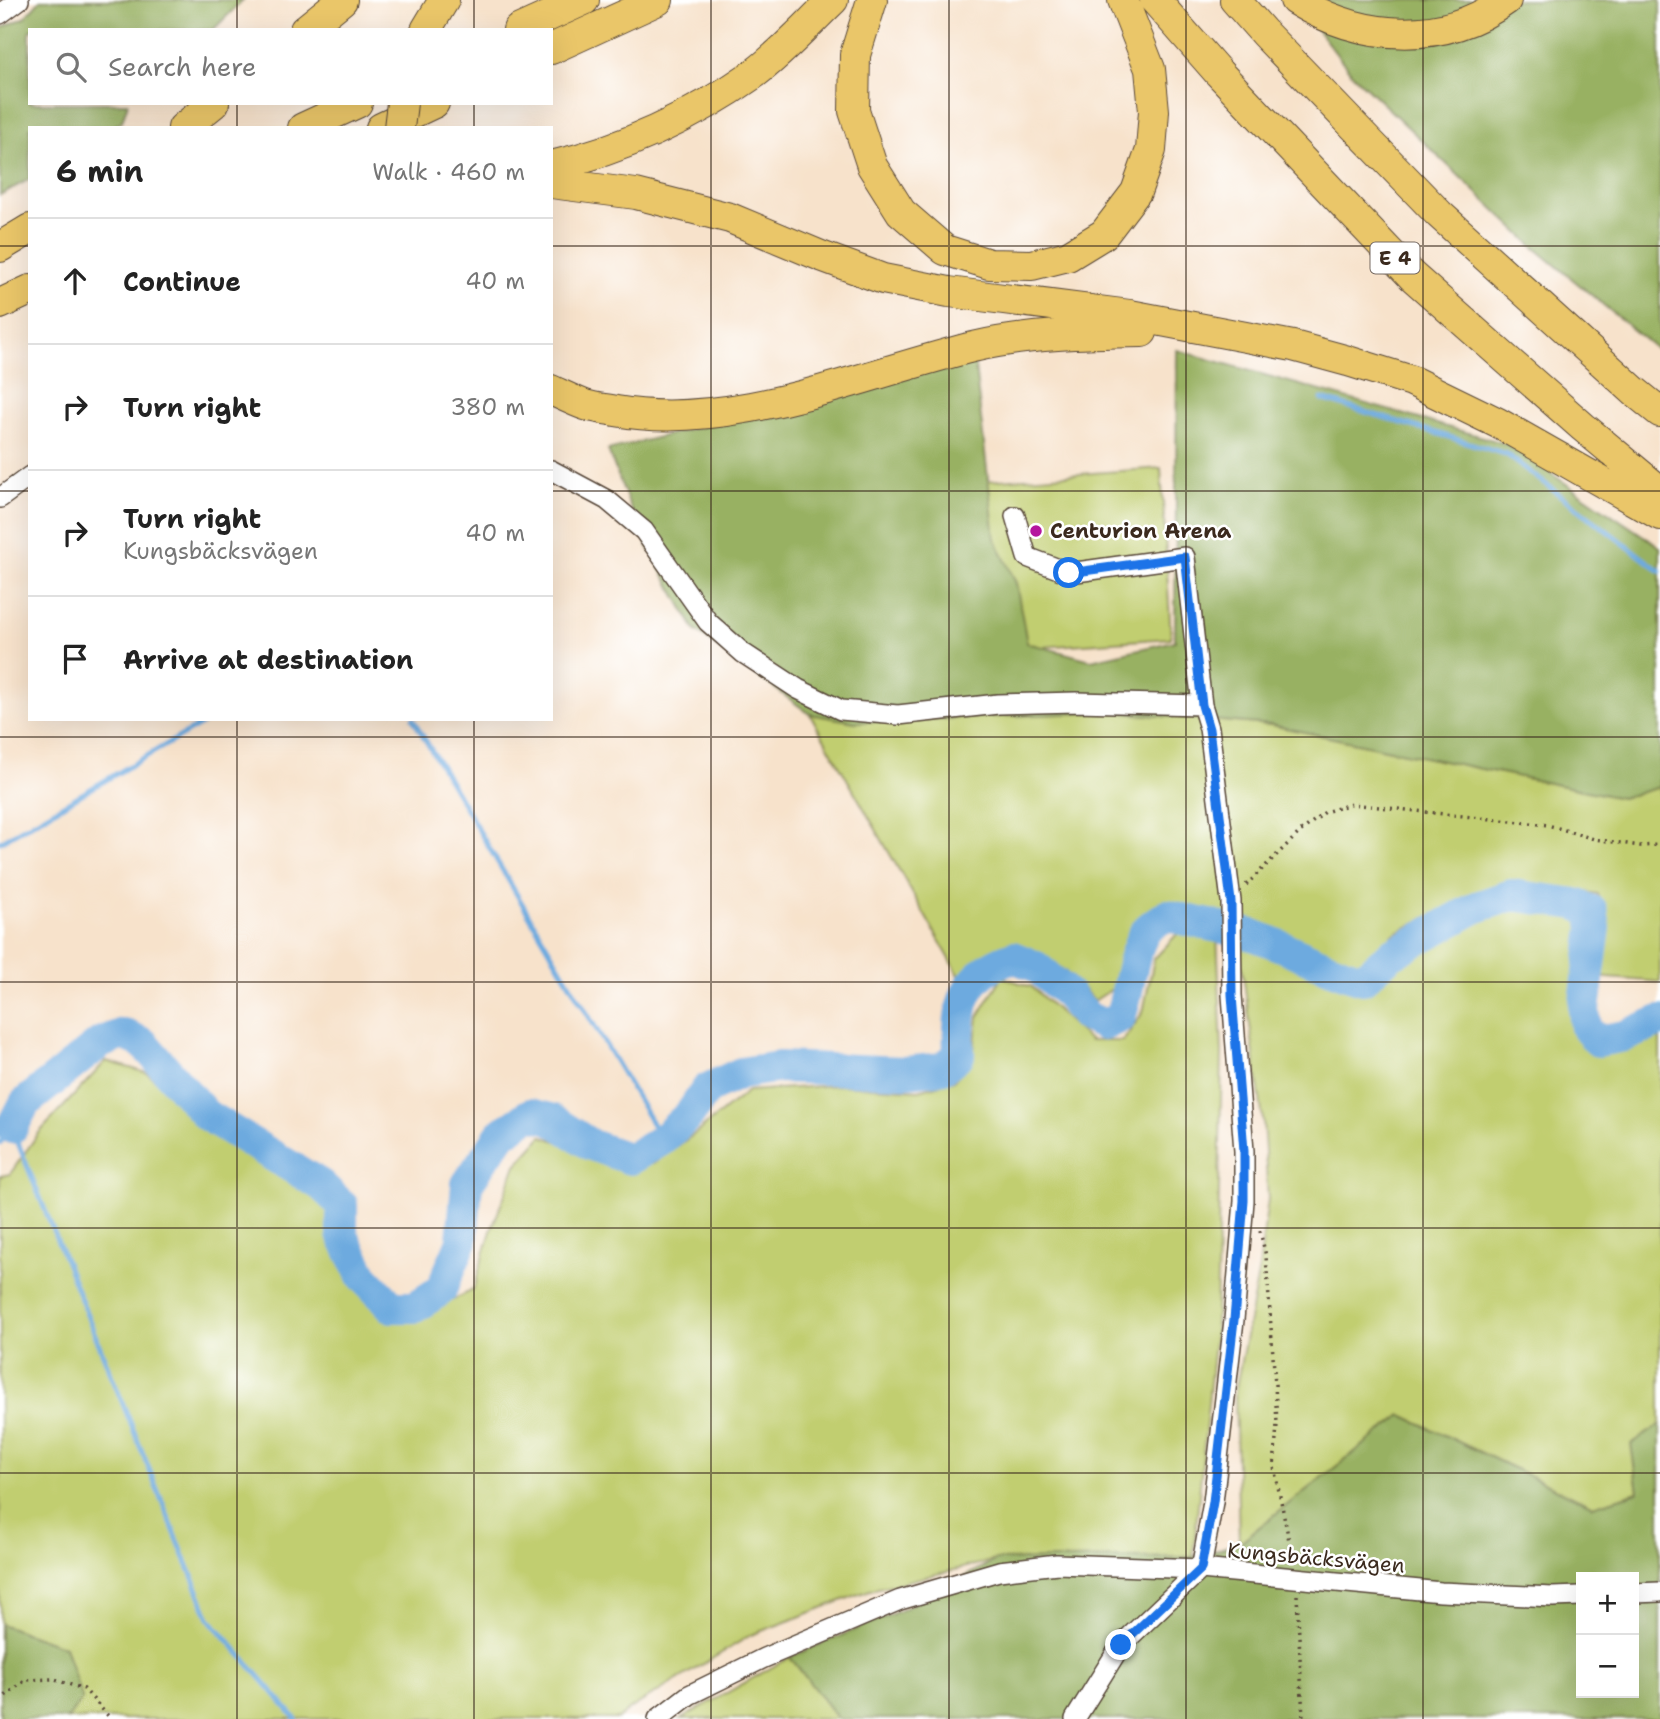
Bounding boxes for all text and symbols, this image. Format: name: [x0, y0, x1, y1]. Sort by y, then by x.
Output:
search box: [28, 28, 553, 105]
icon: search: [52, 48, 90, 86]
text: Search here: [108, 49, 257, 84]
text: 6 min: [56, 151, 143, 192]
text: Walk · 460 m: [372, 157, 525, 187]
road number: E 4: [1370, 242, 1420, 274]
icon: ahead: [56, 262, 94, 300]
text: Continue: [123, 264, 241, 299]
text: 40 m: [465, 266, 525, 296]
icon: right: [56, 388, 94, 426]
text: Turn right: [123, 390, 261, 425]
text: 380 m: [450, 392, 525, 422]
text: Turn right: [123, 501, 261, 536]
icon: right: [56, 514, 94, 552]
place label: Centurion Arena: [1050, 517, 1232, 545]
text: 40 m: [465, 518, 525, 548]
marker: Centurion Arena: [1028, 523, 1044, 539]
text: Kungsbäcksvägen: [123, 536, 318, 566]
route start: [1053, 557, 1084, 588]
icon: arrive: [56, 640, 94, 678]
text: Arrive at destination: [123, 642, 413, 677]
street label: Kungsbäcksvägen: [1226, 1536, 1406, 1580]
map controls: [1576, 1572, 1639, 1698]
button: +: [1576, 1572, 1639, 1635]
route end: [1105, 1629, 1136, 1660]
button: −: [1576, 1635, 1639, 1698]

